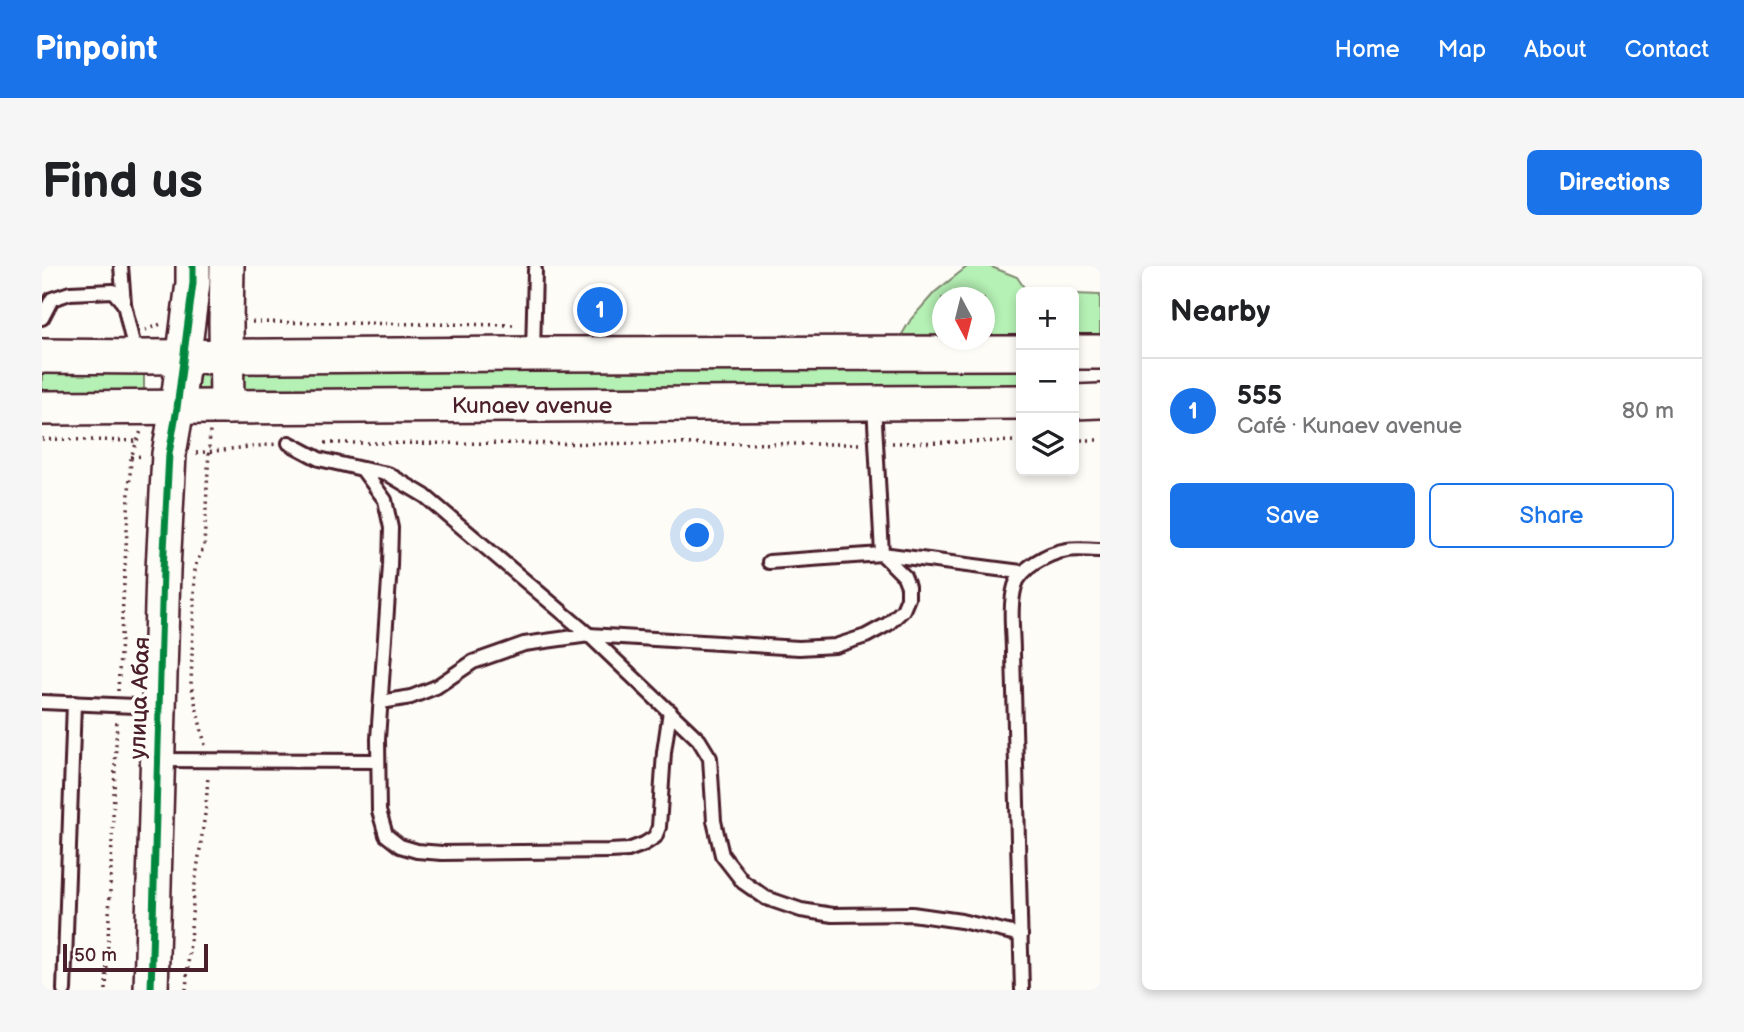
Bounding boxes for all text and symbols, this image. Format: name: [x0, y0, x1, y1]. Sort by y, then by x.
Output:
text: Pinpoint: [35, 29, 157, 69]
text: Home: [1335, 35, 1400, 64]
text: Map: [1438, 35, 1486, 64]
text: About: [1524, 35, 1586, 64]
text: Contact: [1624, 35, 1709, 64]
button: Directions: [1527, 150, 1702, 215]
text: Find us: [42, 153, 203, 212]
pin: 1: [577, 284, 623, 336]
north arrow: [932, 287, 995, 350]
map controls: [1016, 287, 1079, 476]
button: +: [1016, 287, 1079, 350]
text: Nearby: [1170, 294, 1270, 330]
button: −: [1016, 350, 1079, 413]
text: 555: [1237, 381, 1282, 412]
street label: Kunaev avenue: [452, 392, 612, 420]
text: 1: [1188, 397, 1198, 425]
text: 80 m: [1622, 397, 1674, 425]
text: Café · Kunaev avenue: [1237, 412, 1462, 440]
button: layers: [1016, 413, 1079, 476]
button: Save: [1170, 483, 1415, 548]
button: Share: [1429, 483, 1674, 548]
your location: [680, 518, 714, 552]
street label: улица Абая: [124, 636, 156, 760]
scale bar: [63, 941, 208, 973]
text: 50 m: [74, 944, 117, 967]

